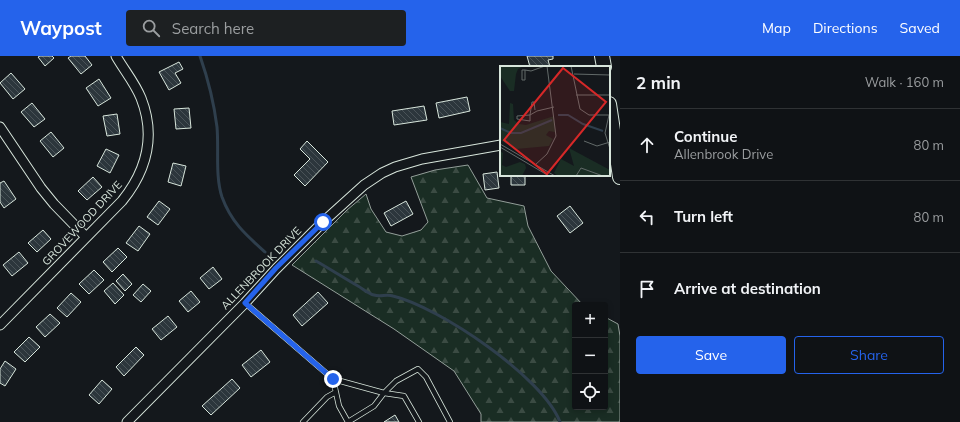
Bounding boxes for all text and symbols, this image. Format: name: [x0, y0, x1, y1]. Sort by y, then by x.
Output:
search box: [126, 10, 406, 46]
text: Waypost: [20, 16, 102, 40]
icon: search: [140, 17, 162, 39]
text: Search here: [172, 19, 254, 38]
text: Map: [762, 19, 791, 37]
text: Directions: [813, 19, 878, 37]
text: Saved: [900, 19, 940, 37]
inset map: [500, 66, 610, 176]
text: 2 min: [636, 72, 681, 93]
text: Walk · 160 m: [865, 74, 944, 90]
text: Continue: [674, 127, 737, 146]
icon: ahead: [636, 134, 658, 156]
text: 80 m: [914, 137, 944, 153]
text: Allenbrook Drive: [674, 146, 773, 162]
street label: GROVEWOOD DRIVE: [39, 178, 125, 268]
icon: left: [636, 206, 658, 228]
text: Turn left: [674, 207, 733, 226]
text: 80 m: [914, 209, 944, 225]
route start: [314, 213, 332, 231]
street label: ALLENBROOK DRIVE: [218, 224, 304, 312]
icon: arrive: [636, 278, 658, 300]
text: Arrive at destination: [674, 279, 821, 298]
map controls: [572, 302, 608, 410]
button: +: [572, 302, 608, 338]
button: Save: [636, 336, 786, 374]
button: Share: [794, 336, 944, 374]
button: −: [572, 338, 608, 374]
route end: [324, 370, 342, 388]
button: locate: [572, 374, 608, 410]

